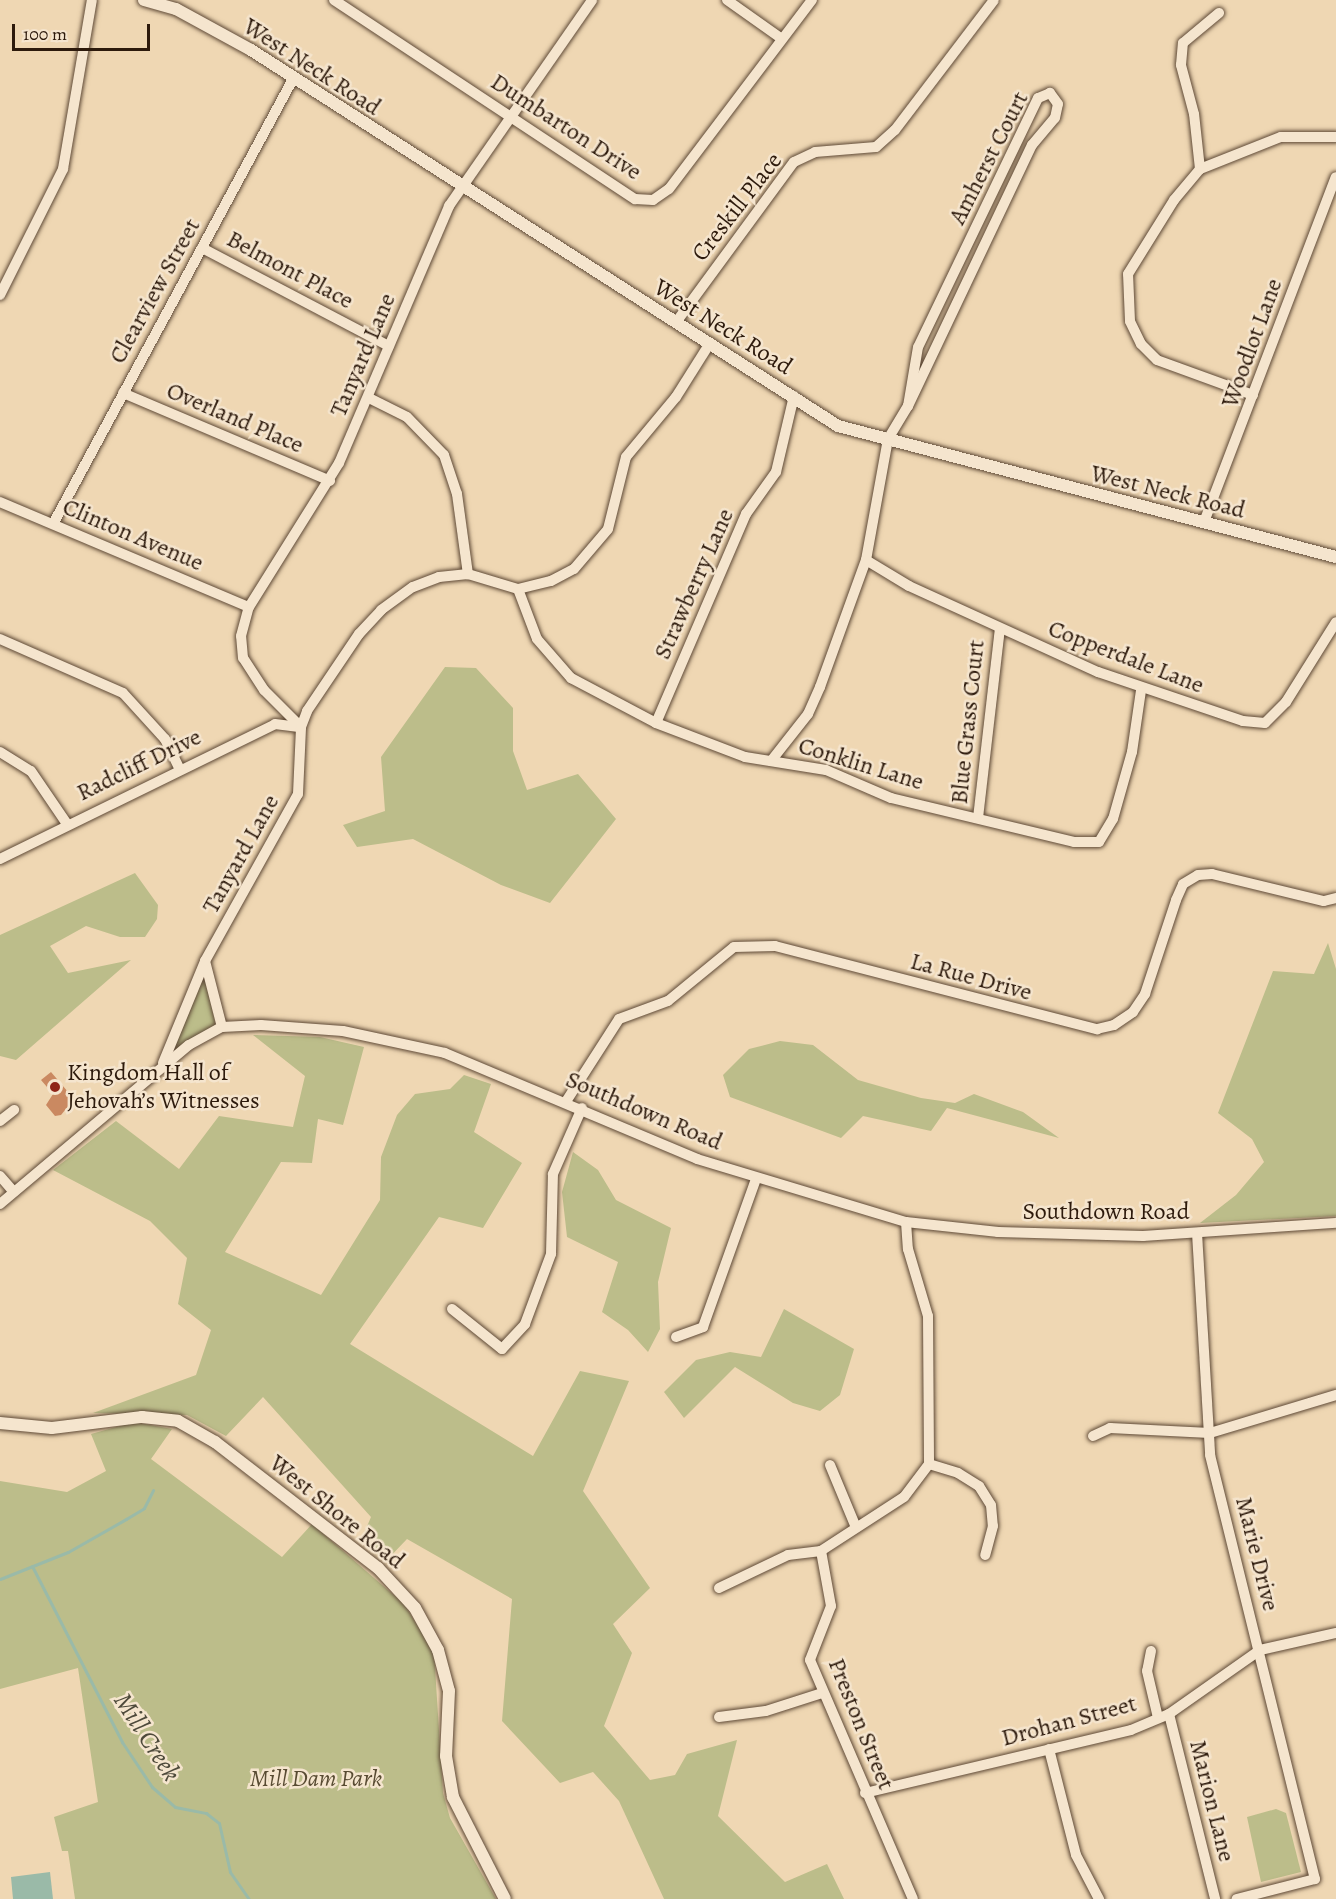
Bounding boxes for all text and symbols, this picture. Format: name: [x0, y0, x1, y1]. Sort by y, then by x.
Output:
scale bar: [15, 12, 153, 50]
street label: West Neck Road: [238, 12, 386, 122]
text: 100 m: [23, 22, 67, 46]
street label: Dumbarton Drive: [485, 68, 647, 186]
street label: Amherst Court: [943, 87, 1035, 229]
street label: Creskill Place: [686, 147, 788, 267]
street label: Clearview Street: [103, 213, 207, 369]
street label: Belmont Place: [222, 225, 358, 315]
street label: West Neck Road: [648, 273, 798, 381]
street label: Woodlot Lane: [1215, 275, 1289, 411]
street label: Tanyard Lane: [324, 289, 402, 421]
street label: Overland Place: [162, 376, 308, 460]
street label: West Neck Road: [1088, 459, 1248, 525]
street label: Clinton Avenue: [58, 492, 208, 578]
street label: Strawberry Lane: [648, 504, 740, 664]
street label: Copperdale Lane: [1044, 614, 1208, 700]
street label: Blue Grass Court: [945, 638, 991, 806]
street label: Radcliff Drive: [72, 723, 206, 807]
street label: Conklin Lane: [795, 731, 927, 797]
street label: Tanyard Lane: [197, 790, 285, 918]
street label: La Rue Drive: [907, 947, 1035, 1007]
place label: Kingdom Hall of Jehovah’s Witnesses: [67, 1059, 260, 1115]
street label: Southdown Road: [561, 1065, 727, 1157]
marker: Kingdom Hall of Jehovah’s Witnesses: [48, 1080, 62, 1094]
street label: Southdown Road: [1022, 1198, 1190, 1226]
street label: West Shore Road: [264, 1449, 410, 1575]
street label: Marie Drive: [1229, 1494, 1285, 1614]
street label: Preston Street: [822, 1654, 900, 1794]
water label: Mill Creek: [107, 1687, 187, 1787]
street label: Drohan Street: [998, 1689, 1140, 1753]
street label: Marion Lane: [1183, 1737, 1241, 1865]
park label: Mill Dam Park: [250, 1765, 382, 1793]

